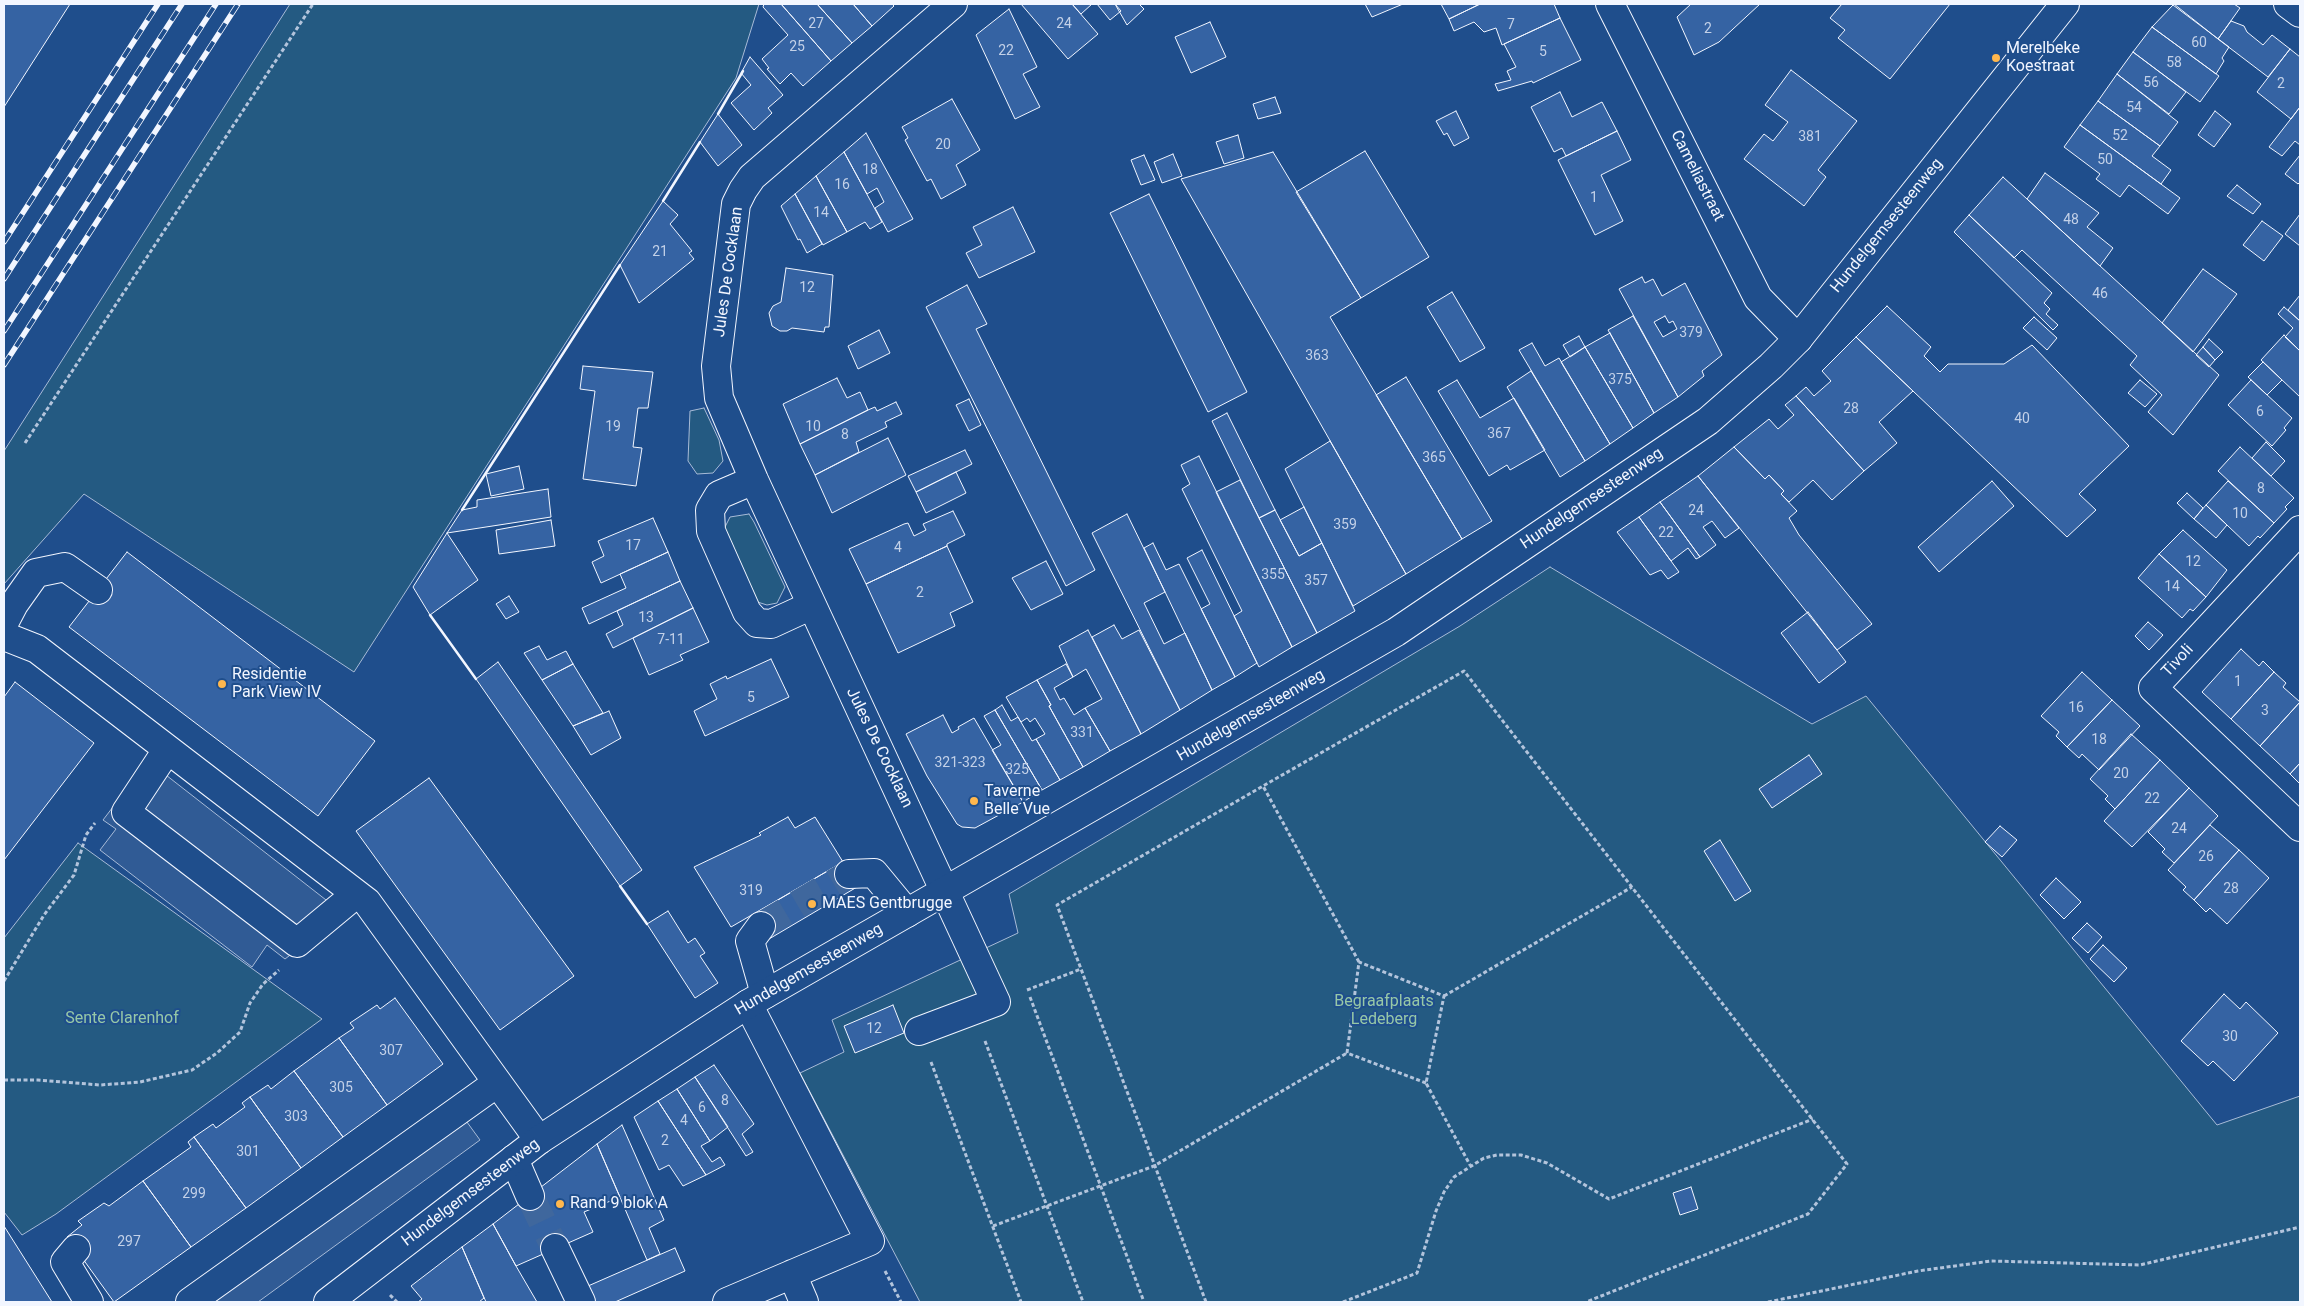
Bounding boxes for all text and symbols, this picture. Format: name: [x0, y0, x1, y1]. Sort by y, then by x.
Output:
house number: 27: [808, 16, 824, 32]
house number: 24: [1056, 16, 1072, 32]
house number: 7: [1507, 17, 1515, 33]
house number: 2: [1704, 21, 1712, 37]
house number: 60: [2191, 35, 2207, 51]
house number: 25: [789, 39, 805, 55]
place label: Merelbeke Koestraat: [2006, 39, 2080, 77]
house number: 22: [998, 43, 1014, 59]
house number: 5: [1539, 44, 1547, 60]
marker: Merelbeke Koestraat: [1990, 52, 2002, 64]
house number: 58: [2166, 55, 2182, 71]
house number: 56: [2143, 75, 2159, 91]
house number: 2: [2277, 76, 2285, 92]
house number: 54: [2126, 100, 2142, 116]
street label: Cameliastraat: [1666, 127, 1728, 225]
house number: 52: [2112, 128, 2128, 144]
house number: 381: [1798, 129, 1822, 145]
house number: 20: [935, 137, 951, 153]
house number: 50: [2097, 152, 2113, 168]
street label: Hundelgemsesteenweg: [1827, 155, 1947, 297]
house number: 18: [862, 162, 878, 178]
house number: 16: [834, 177, 850, 193]
house number: 1: [1590, 190, 1598, 206]
house number: 14: [813, 205, 829, 221]
street label: Jules De Cocklaan: [710, 206, 748, 338]
house number: 48: [2063, 212, 2079, 228]
house number: 21: [652, 244, 668, 260]
house number: 12: [799, 280, 815, 296]
house number: 46: [2092, 286, 2108, 302]
house number: 379: [1679, 325, 1703, 341]
house number: 363: [1305, 348, 1329, 364]
house number: 375: [1608, 372, 1632, 388]
house number: 28: [1843, 401, 1859, 417]
house number: 6: [2256, 404, 2264, 420]
house number: 40: [2014, 411, 2030, 427]
house number: 19: [605, 419, 621, 435]
house number: 10: [805, 419, 821, 435]
house number: 367: [1487, 426, 1511, 442]
house number: 8: [841, 427, 849, 443]
street label: Hundelgemsesteenweg: [1517, 444, 1667, 554]
house number: 365: [1422, 450, 1446, 466]
house number: 8: [2257, 481, 2265, 497]
house number: 24: [1688, 503, 1704, 519]
house number: 10: [2232, 506, 2248, 522]
house number: 359: [1333, 517, 1357, 533]
house number: 22: [1658, 525, 1674, 541]
house number: 17: [625, 538, 641, 554]
house number: 4: [894, 540, 902, 556]
house number: 12: [2185, 554, 2201, 570]
house number: 355: [1261, 567, 1285, 583]
house number: 357: [1304, 573, 1328, 589]
house number: 14: [2164, 579, 2180, 595]
house number: 2: [916, 585, 924, 601]
house number: 13: [638, 610, 654, 626]
house number: 7-11: [657, 632, 685, 648]
street label: Tivoli: [2158, 641, 2198, 681]
place label: Residentie Park View IV: [232, 665, 321, 703]
street label: Hundelgemsesteenweg: [1174, 666, 1328, 766]
house number: 1: [2234, 674, 2242, 690]
marker: Residentie Park View IV: [216, 678, 228, 690]
street label: Jules De Cocklaan: [842, 685, 916, 811]
house number: 5: [747, 690, 755, 706]
house number: 16: [2068, 700, 2084, 716]
house number: 3: [2261, 703, 2269, 719]
house number: 331: [1070, 725, 1094, 741]
house number: 18: [2091, 732, 2107, 748]
house number: 321-323: [934, 755, 986, 771]
house number: 325: [1005, 762, 1029, 778]
house number: 20: [2113, 766, 2129, 782]
place label: Taverne Belle Vue: [984, 782, 1050, 820]
house number: 22: [2144, 791, 2160, 807]
marker: Taverne Belle Vue: [968, 795, 980, 807]
house number: 24: [2171, 821, 2187, 837]
house number: 26: [2198, 849, 2214, 865]
house number: 28: [2223, 881, 2239, 897]
house number: 319: [739, 883, 763, 899]
place label: MAES Gentbrugge: [822, 894, 952, 914]
marker: MAES Gentbrugge: [806, 898, 818, 910]
street label: Hundelgemsesteenweg: [732, 920, 886, 1020]
park label: Begraafplaats Ledeberg: [1334, 992, 1434, 1030]
park label: Sente Clarenhof: [65, 1009, 179, 1029]
house number: 12: [866, 1021, 882, 1037]
house number: 30: [2222, 1029, 2238, 1045]
house number: 307: [379, 1043, 403, 1059]
house number: 305: [329, 1080, 353, 1096]
house number: 8: [721, 1093, 729, 1109]
house number: 6: [698, 1100, 706, 1116]
house number: 303: [284, 1109, 308, 1125]
house number: 4: [680, 1113, 688, 1129]
house number: 2: [661, 1133, 669, 1149]
street label: Hundelgemsesteenweg: [398, 1135, 544, 1251]
house number: 301: [236, 1144, 260, 1160]
house number: 299: [182, 1186, 206, 1202]
place label: Rand 9 blok A: [570, 1194, 668, 1214]
marker: Rand 9 blok A: [554, 1198, 566, 1210]
house number: 297: [117, 1234, 141, 1250]

